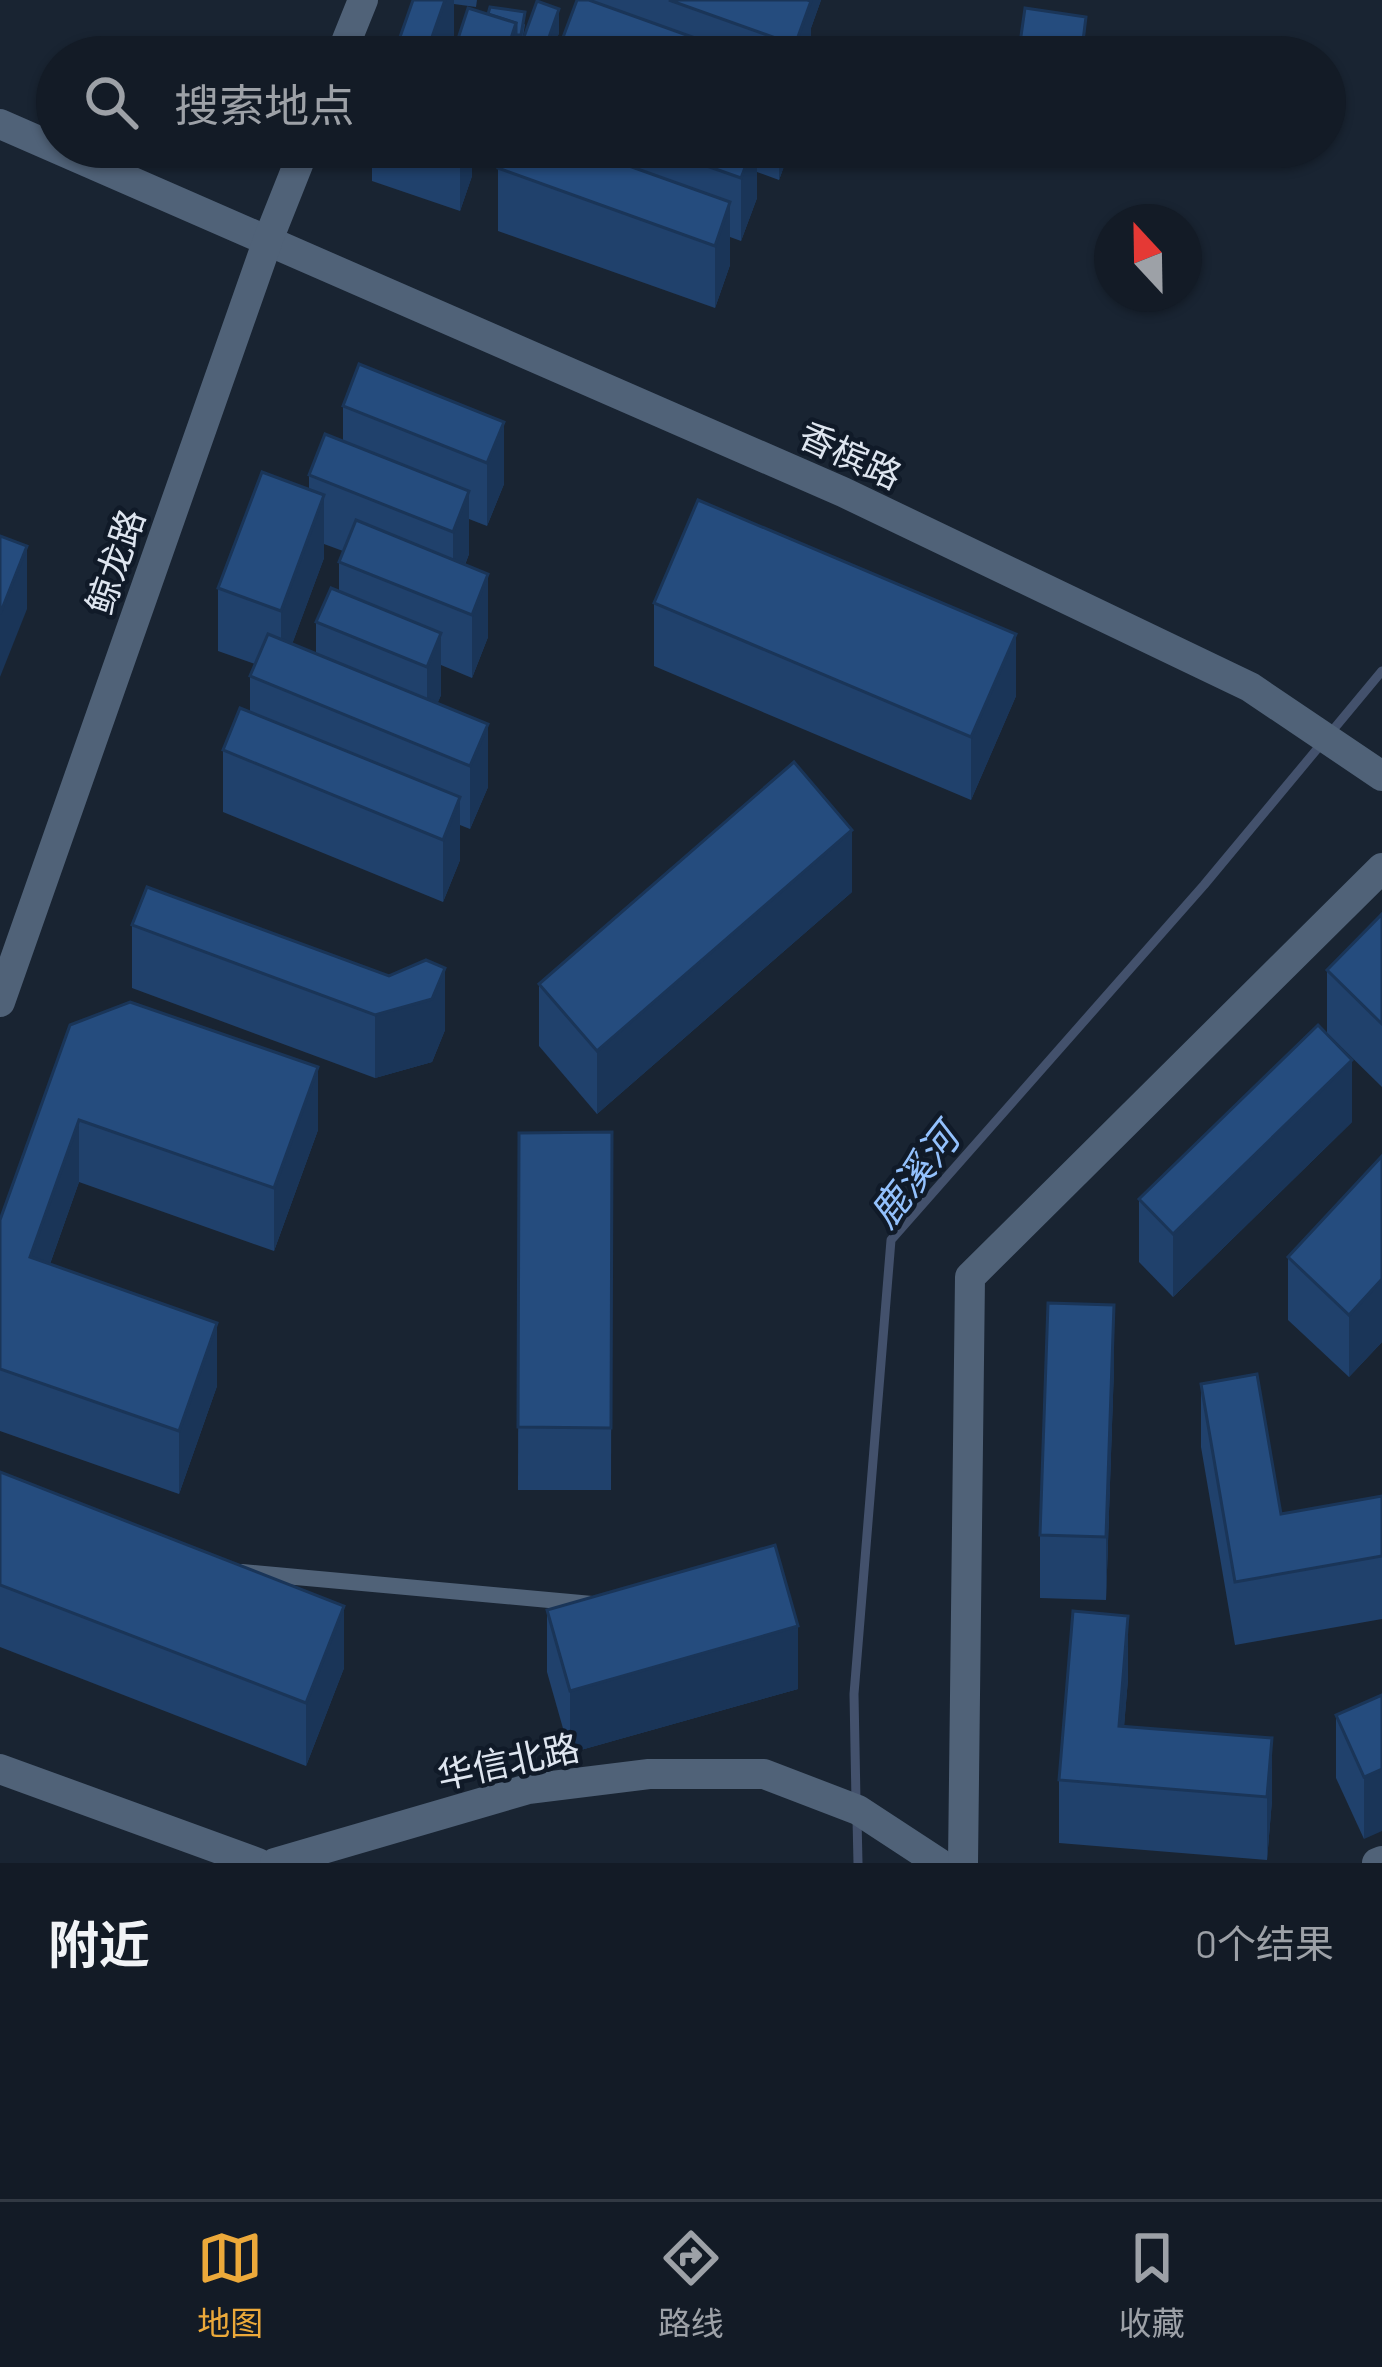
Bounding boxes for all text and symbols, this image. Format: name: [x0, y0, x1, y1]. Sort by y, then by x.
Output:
search box: [36, 36, 1346, 168]
icon: search: [78, 69, 144, 135]
text: 搜索地点: [174, 77, 354, 131]
north arrow: [1094, 204, 1202, 312]
street label: 香槟路: [793, 412, 909, 496]
street label: 鲸龙路: [76, 503, 152, 619]
water label: 鹿溪河: [858, 1109, 972, 1236]
street label: 华信北路: [433, 1724, 583, 1796]
text: 附近: [48, 1912, 150, 1973]
text: 0个结果: [1195, 1919, 1334, 1966]
tab: 地图: [197, 2225, 263, 2345]
tab: 路线: [658, 2225, 724, 2345]
tab: 收藏: [1119, 2225, 1185, 2345]

